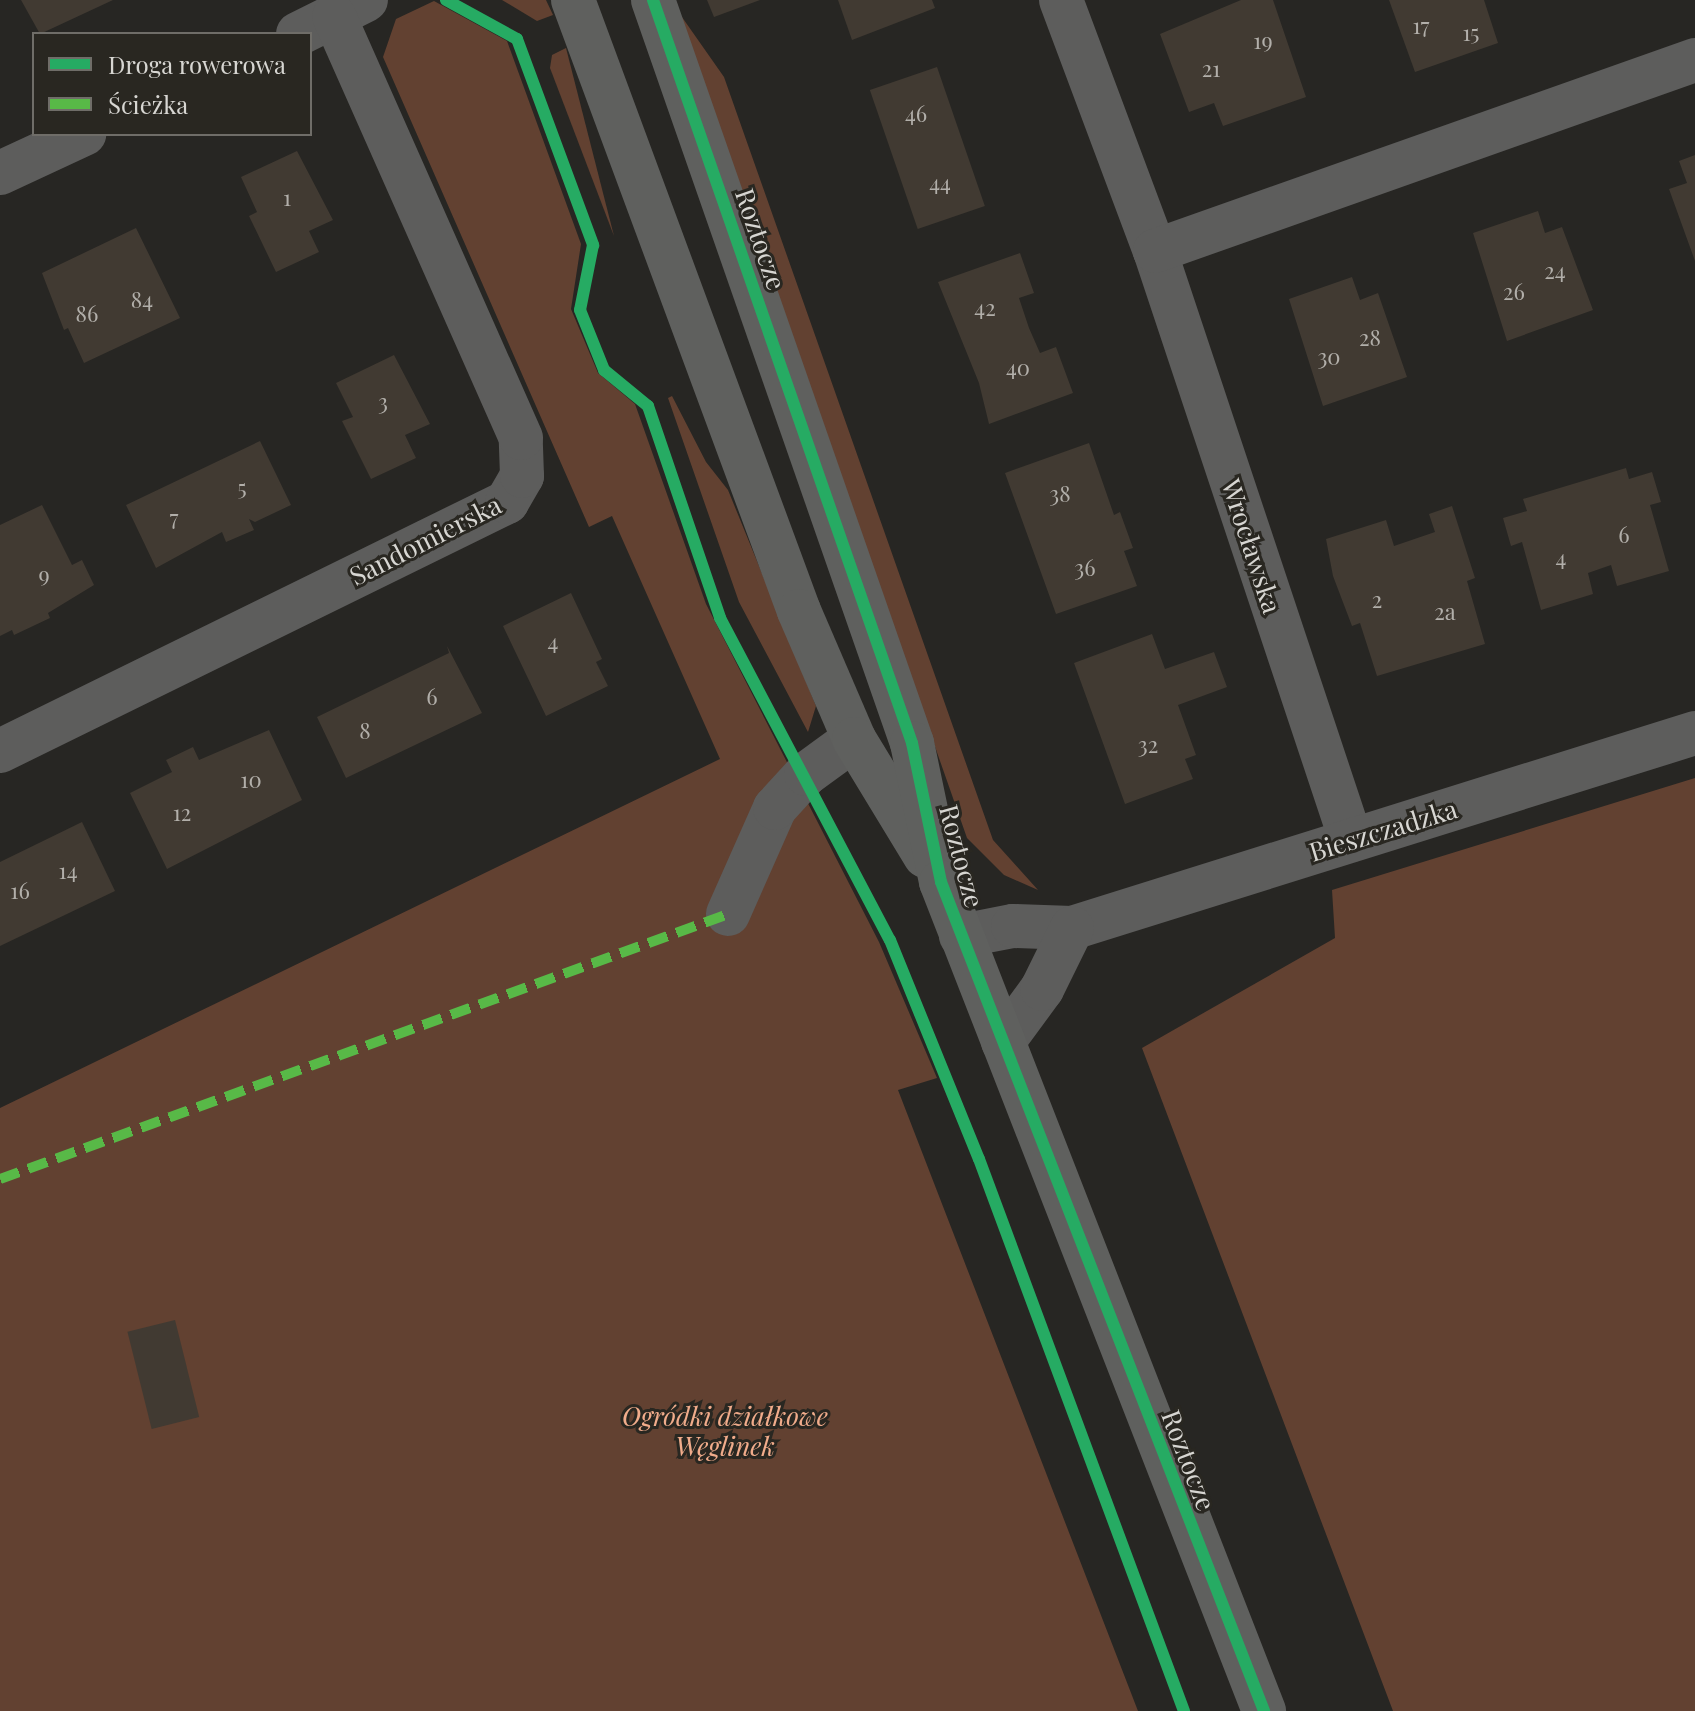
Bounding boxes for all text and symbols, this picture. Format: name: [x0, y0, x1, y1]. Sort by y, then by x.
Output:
house number: 17: [1412, 13, 1430, 39]
house number: 15: [1462, 20, 1480, 46]
house number: 19: [1253, 28, 1273, 54]
legend: [32, 32, 312, 136]
text: Droga rowerowa: [108, 48, 286, 80]
house number: 21: [1202, 56, 1220, 82]
text: Ścieżka: [108, 88, 188, 120]
house number: 46: [905, 101, 927, 127]
house number: 44: [929, 170, 951, 196]
street label: Roztocze: [729, 184, 793, 294]
house number: 1: [283, 185, 291, 211]
house number: 24: [1544, 258, 1566, 284]
house number: 26: [1503, 279, 1525, 305]
house number: 84: [131, 287, 153, 313]
house number: 42: [974, 295, 996, 321]
house number: 86: [76, 301, 98, 327]
house number: 28: [1359, 325, 1381, 351]
house number: 30: [1317, 344, 1341, 370]
house number: 40: [1006, 355, 1030, 381]
house number: 3: [378, 389, 388, 415]
house number: 5: [237, 475, 247, 501]
street label: Wrocławska: [1216, 475, 1288, 617]
house number: 38: [1049, 481, 1071, 507]
street label: Sandomierska: [344, 488, 506, 592]
house number: 7: [170, 505, 178, 531]
house number: 6: [1618, 522, 1630, 548]
house number: 4: [1556, 545, 1566, 571]
house number: 36: [1074, 555, 1096, 581]
house number: 9: [38, 562, 50, 588]
house number: 2: [1372, 587, 1382, 613]
house number: 2a: [1434, 599, 1456, 625]
house number: 4: [548, 629, 558, 655]
house number: 6: [426, 684, 438, 710]
house number: 8: [359, 718, 371, 744]
house number: 32: [1138, 732, 1158, 758]
house number: 10: [240, 767, 262, 793]
street label: Bieszczadzka: [1305, 793, 1461, 867]
house number: 12: [173, 800, 191, 826]
street label: Roztocze: [933, 801, 991, 911]
house number: 14: [58, 858, 78, 884]
house number: 16: [10, 878, 30, 904]
park label: Ogródki działkowe Węglinek: [622, 1400, 828, 1462]
street label: Roztocze: [1156, 1405, 1222, 1515]

